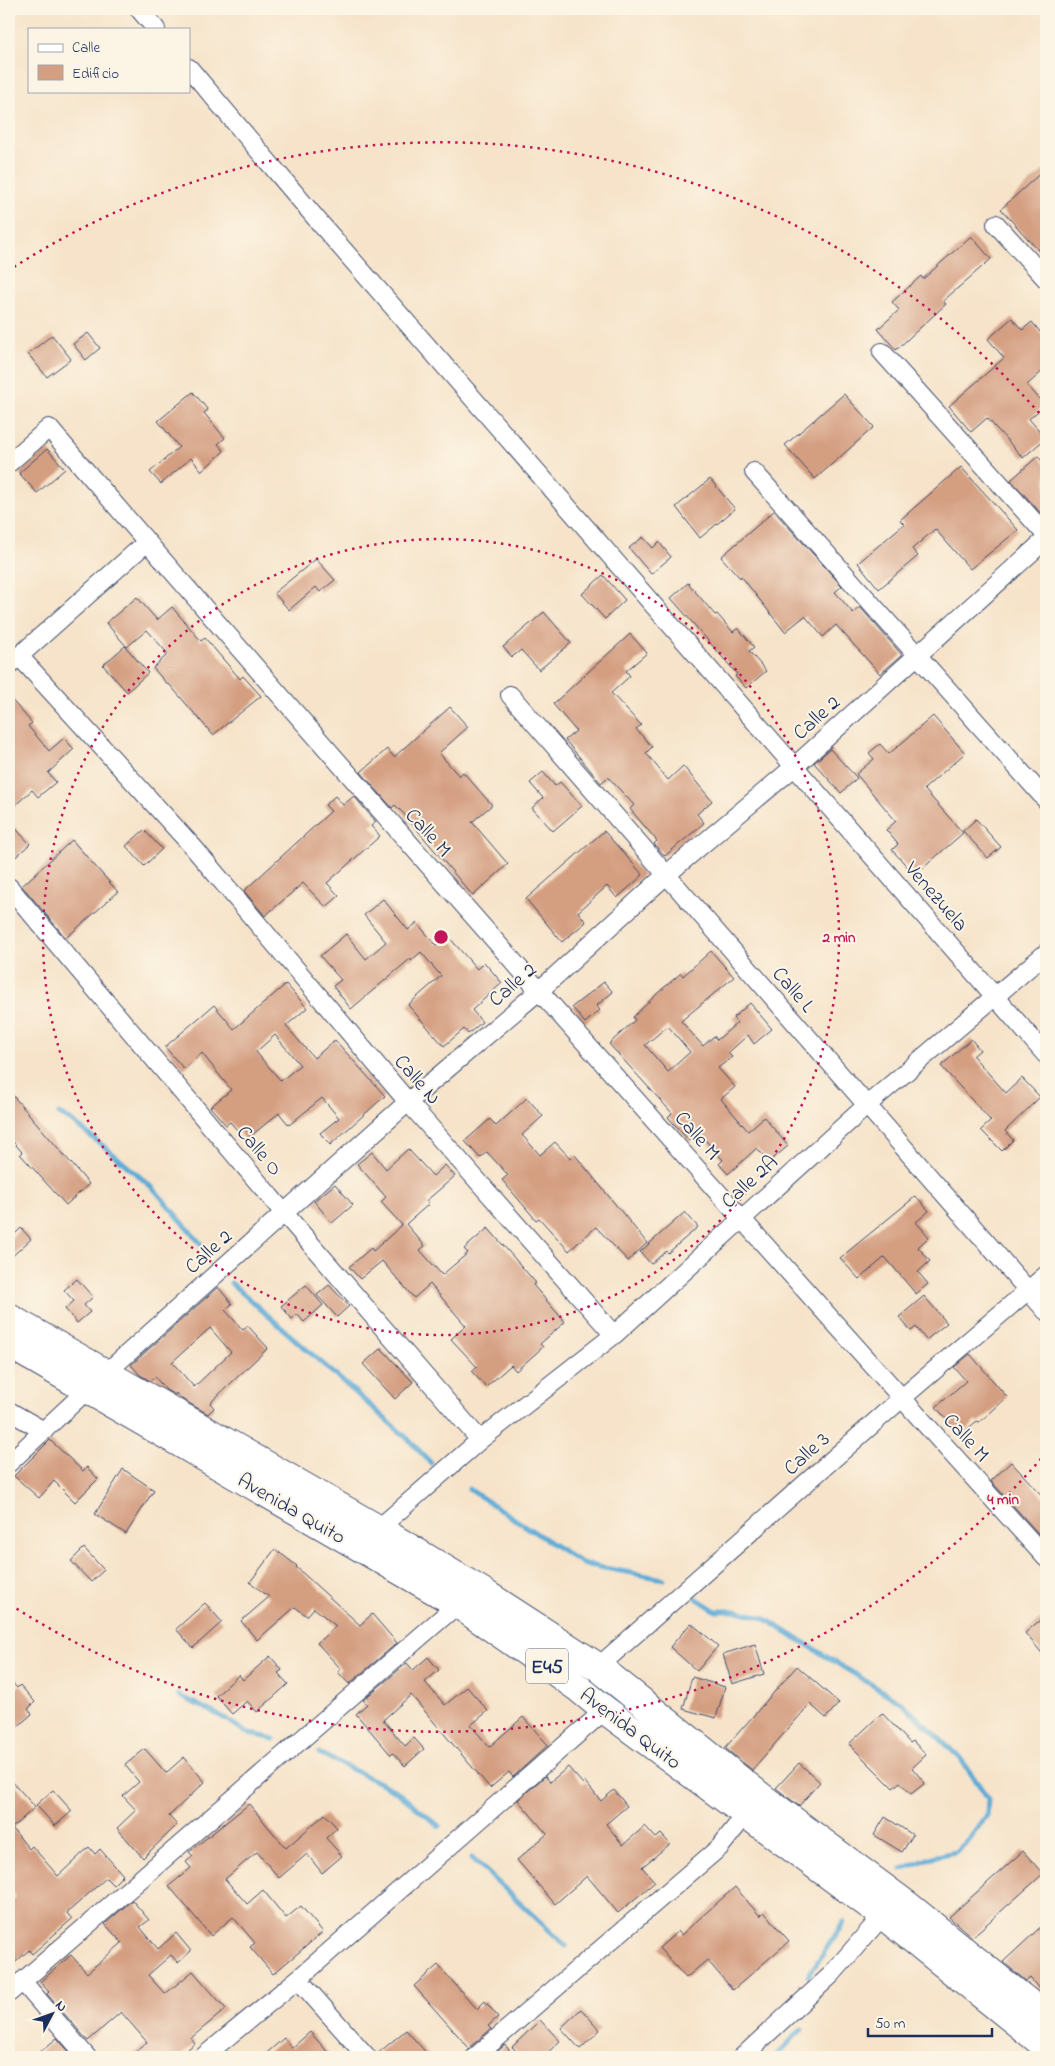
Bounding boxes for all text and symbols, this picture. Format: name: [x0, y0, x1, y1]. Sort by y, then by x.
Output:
legend: [28, 28, 190, 92]
text: Calle: [72, 37, 100, 59]
text: Edificio: [72, 63, 119, 85]
street label: Calle 2: [787, 689, 848, 748]
street label: Calle M: [397, 802, 458, 865]
street label: Venezuela: [896, 855, 974, 939]
text: 2 min: [822, 927, 856, 949]
centre of rings: [432, 928, 450, 946]
street label: Calle 2: [483, 956, 544, 1015]
street label: Calle L: [764, 961, 821, 1020]
street label: Calle N: [386, 1048, 447, 1112]
street label: Calle M: [666, 1105, 727, 1168]
street label: Calle O: [228, 1119, 289, 1183]
street label: Calle 2A: [715, 1149, 786, 1216]
street label: Calle 2: [179, 1223, 240, 1282]
street label: Calle M: [935, 1407, 996, 1470]
street label: Calle 3: [778, 1426, 837, 1483]
street label: Avenida Quito: [231, 1467, 351, 1553]
text: 4 min: [986, 1489, 1019, 1511]
road number: E45: [526, 1648, 568, 1684]
street label: Avenida Quito: [573, 1681, 687, 1778]
north arrow: [28, 1988, 78, 2038]
text: N: [50, 1996, 72, 2017]
scale bar: [868, 2006, 991, 2038]
text: 50 m: [875, 2013, 906, 2035]

